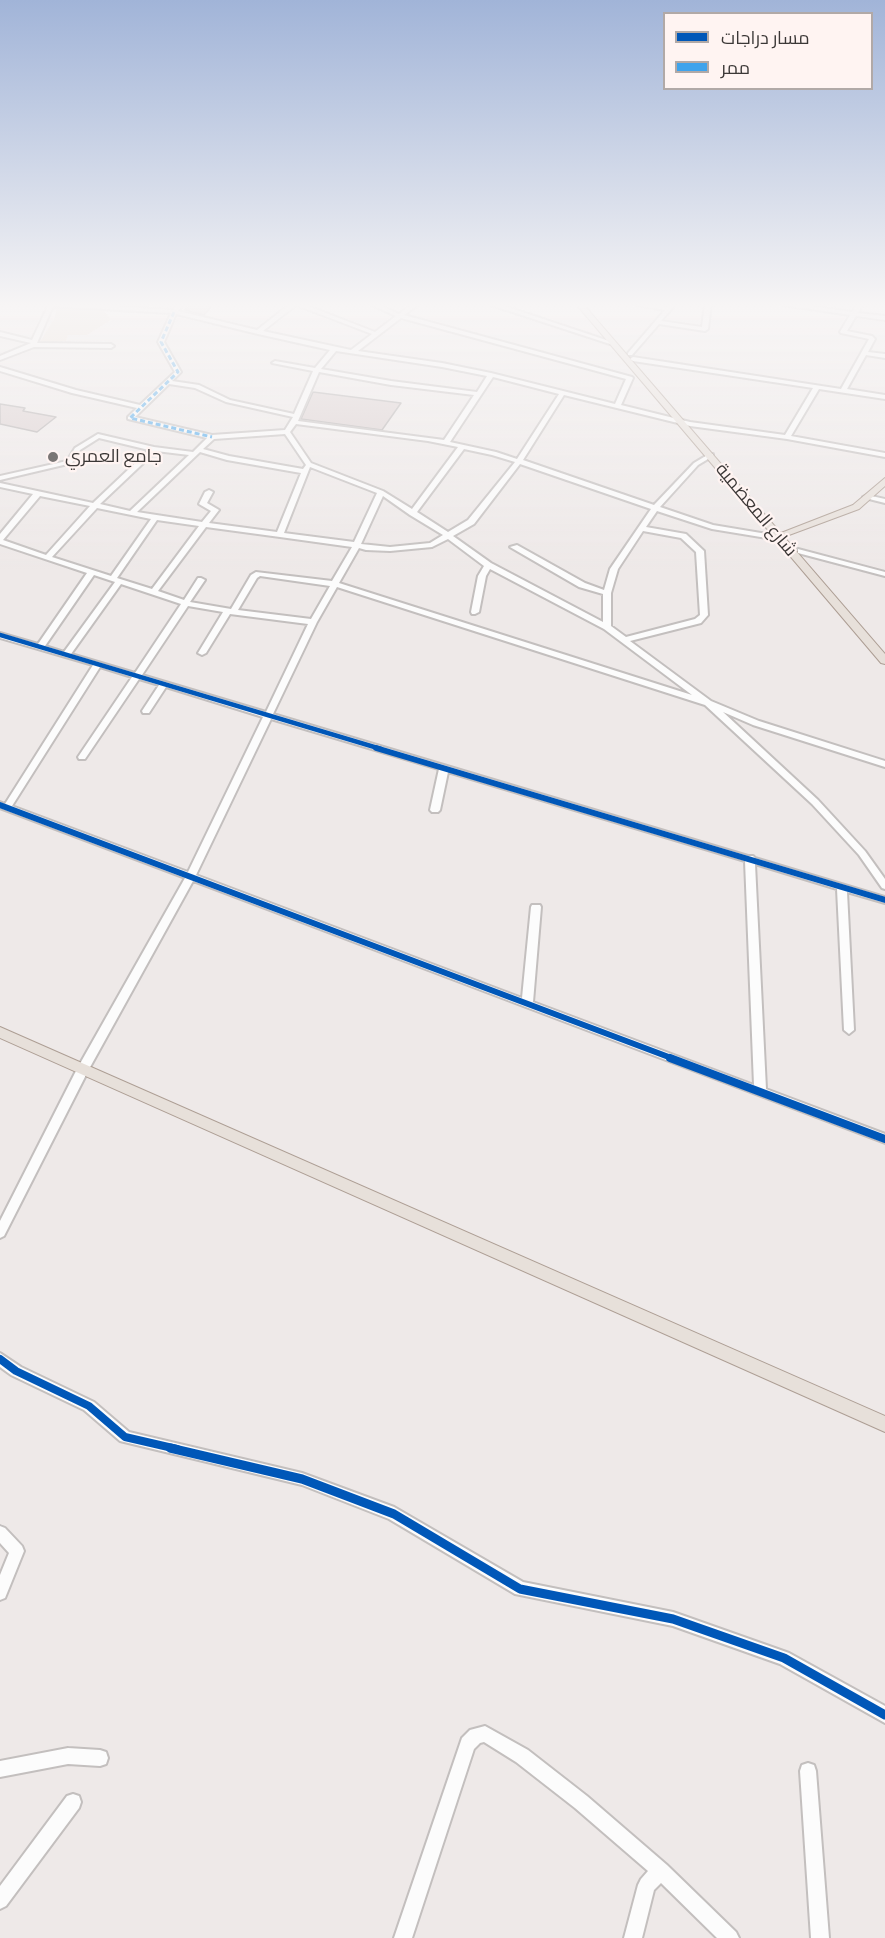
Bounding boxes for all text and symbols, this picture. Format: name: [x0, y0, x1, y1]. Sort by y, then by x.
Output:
legend: [663, 12, 873, 90]
text: مسار دراجات: [721, 23, 809, 50]
text: ممر: [721, 53, 750, 80]
place label: جامع العمري: [65, 446, 162, 468]
marker: جامع العمري: [46, 450, 60, 464]
street label: شارع المعضمية: [711, 459, 801, 561]

